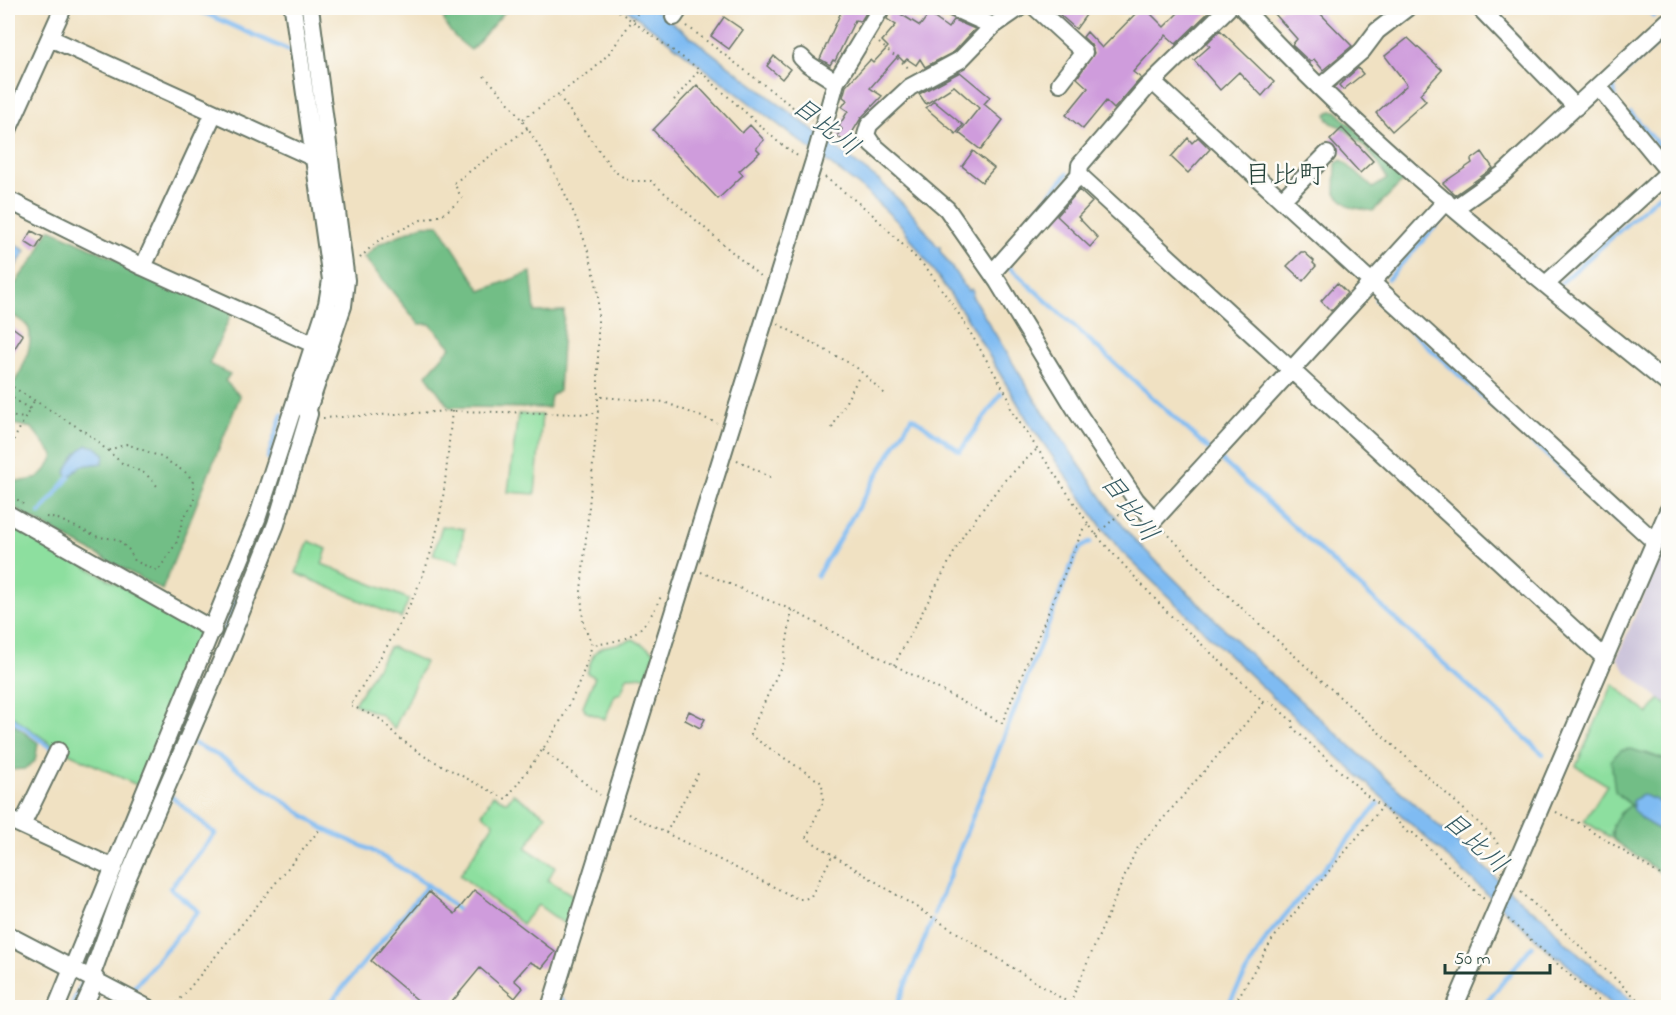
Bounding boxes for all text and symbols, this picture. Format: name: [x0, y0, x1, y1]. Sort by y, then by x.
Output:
water label: 目比川: [783, 89, 867, 167]
district label: 目比町: [1245, 157, 1326, 196]
water label: 目比川: [1089, 466, 1167, 552]
water label: 目比川: [1432, 804, 1516, 884]
scale bar: [1445, 937, 1550, 975]
text: 50 m: [1454, 947, 1491, 973]

